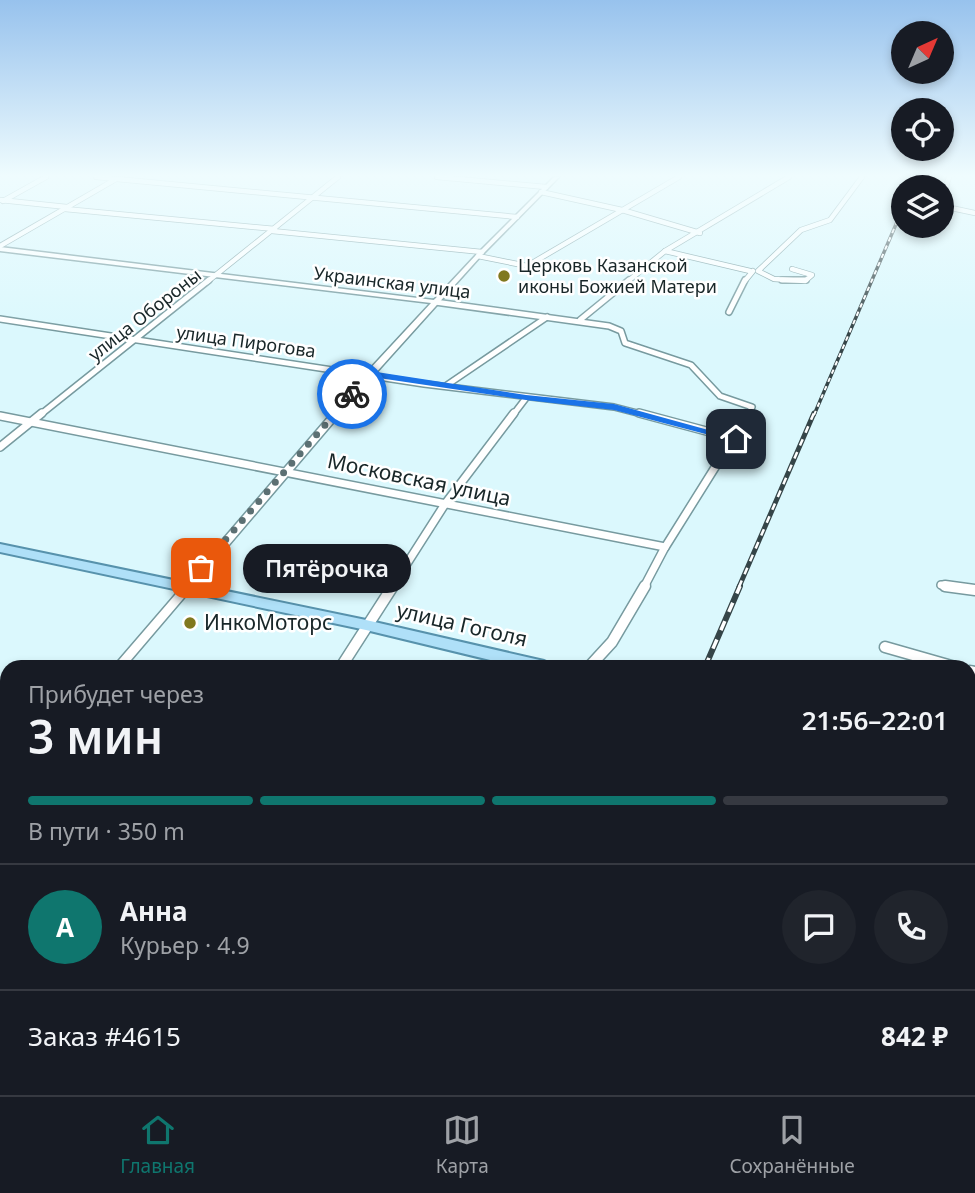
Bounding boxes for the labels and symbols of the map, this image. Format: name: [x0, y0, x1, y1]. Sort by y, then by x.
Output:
north arrow: [891, 21, 954, 84]
place label: Церковь Казанской иконы Божией Матери: [518, 253, 717, 298]
street label: Украинская улица: [312, 260, 472, 304]
street label: улица Обороны: [83, 263, 206, 366]
marker: Церковь Казанской иконы Божией Матери: [496, 268, 512, 284]
street label: улица Пирогова: [175, 319, 317, 363]
courier: [317, 359, 387, 429]
pin: [706, 409, 766, 469]
street label: Московская улица: [325, 446, 513, 512]
pin: [171, 538, 231, 598]
callout: Пятёрочка: [243, 544, 411, 592]
street label: улица Гоголя: [394, 595, 530, 653]
place label: ИнкоМоторс: [204, 608, 332, 636]
marker: ИнкоМоторс: [182, 615, 198, 631]

